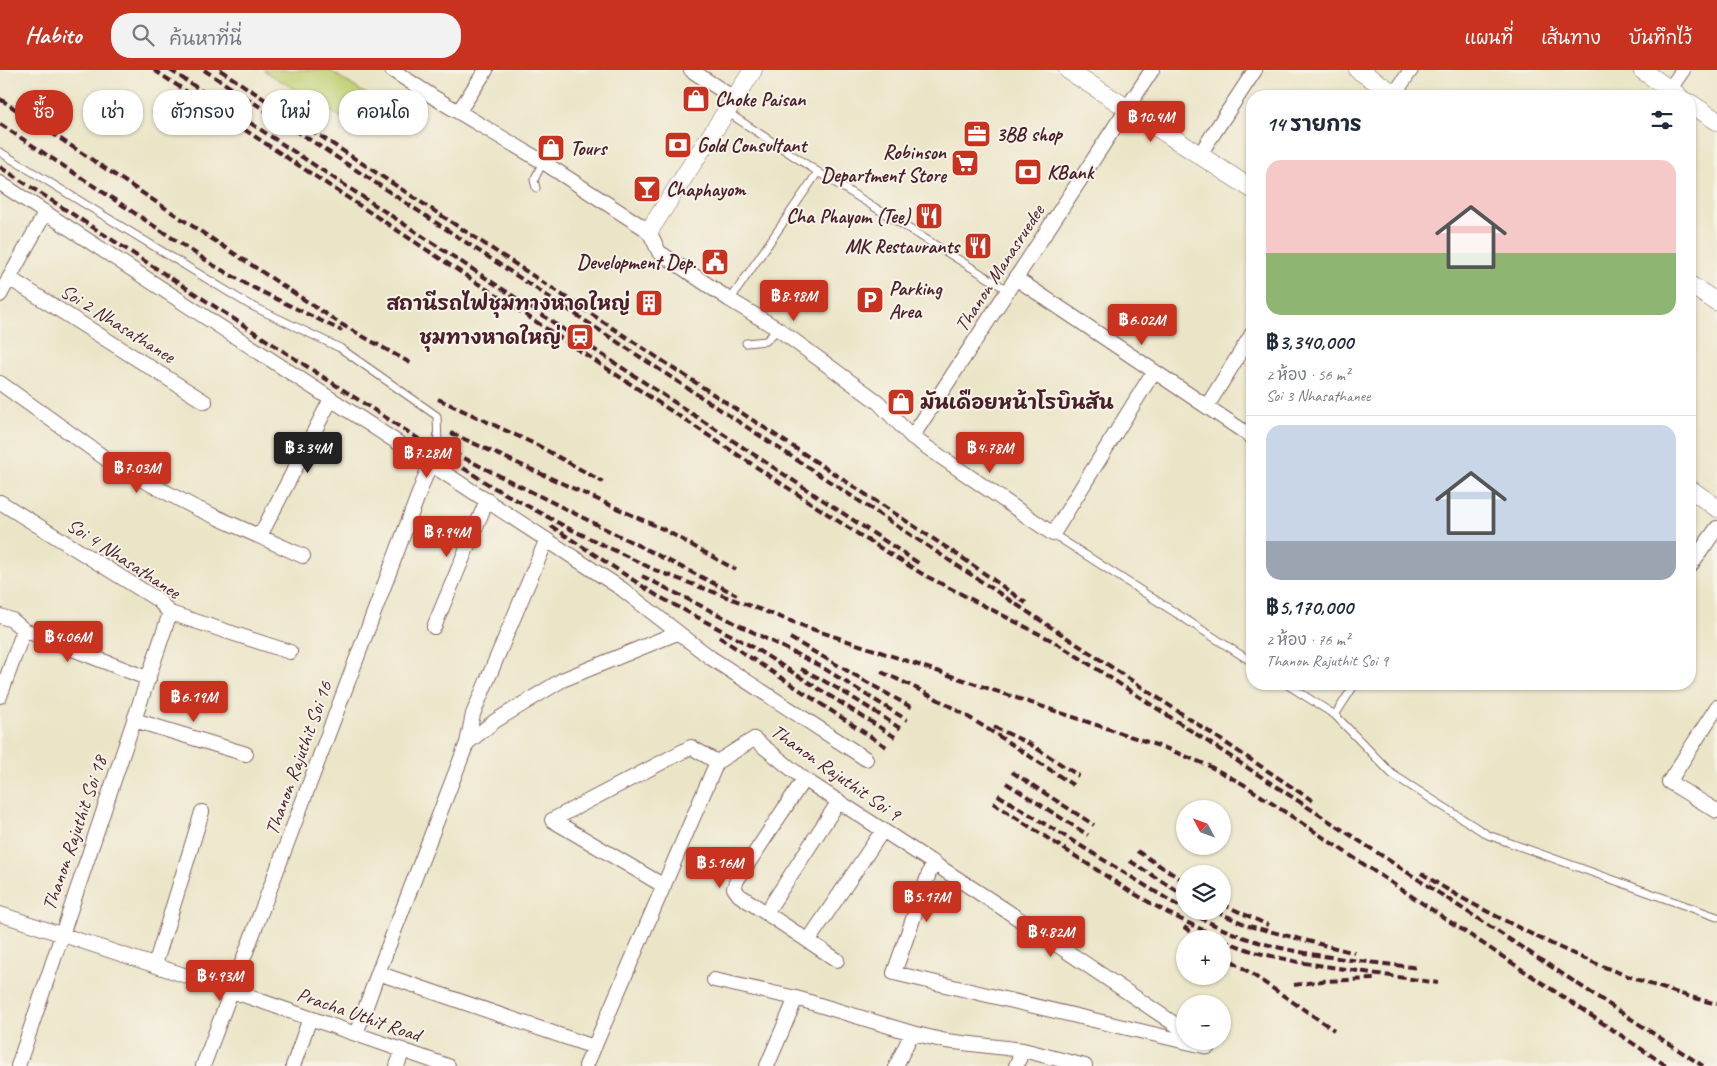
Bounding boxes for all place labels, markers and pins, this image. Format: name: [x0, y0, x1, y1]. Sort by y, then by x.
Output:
shop icon: Choke Paisan: [681, 84, 711, 114]
place label: Choke Paisan: [715, 87, 806, 112]
pin: ฿10.4M: [1110, 100, 1192, 143]
office icon: 3BB shop: [962, 119, 992, 149]
place label: 3BB shop: [996, 122, 1063, 147]
bank icon: Gold Consultant: [663, 130, 693, 160]
shop icon: Tours: [536, 133, 566, 163]
place label: Gold Consultant: [697, 133, 808, 158]
place label: Tours: [570, 136, 608, 161]
place label: Robinson Department Store: [821, 140, 947, 188]
supermarket icon: Robinson Department Store: [950, 148, 980, 178]
bank icon: KBank: [1013, 157, 1043, 187]
place label: KBank: [1047, 160, 1095, 185]
bar icon: Chaphayom: [632, 174, 662, 204]
place label: Chaphayom: [666, 177, 747, 202]
restaurant icon: Cha Phayom (Tee): [914, 201, 944, 231]
place label: Cha Phayom (Tee): [786, 204, 911, 229]
restaurant icon: MK Restaurants: [963, 231, 993, 261]
place label: MK Restaurants: [845, 234, 961, 259]
public building icon: Development Dep.: [700, 247, 730, 277]
place label: Development Dep.: [577, 250, 697, 275]
place label: Parking Area: [889, 276, 943, 324]
pin: ฿8.98M: [753, 280, 835, 322]
parking icon: Parking Area: [855, 285, 885, 315]
building icon: สถานีรถไฟชุมทางหาดใหญ่: [634, 288, 664, 318]
place label: สถานีรถไฟชุมทางหาดใหญ่: [386, 290, 630, 318]
pin: ฿6.02M: [1101, 304, 1183, 346]
station icon: ชุมทางหาดใหญ่: [565, 322, 595, 352]
place label: ชุมทางหาดใหญ่: [419, 324, 561, 352]
shop icon: มันเดือยหน้าโรบินสัน: [886, 387, 916, 417]
place label: มันเดือยหน้าโรบินสัน: [920, 389, 1114, 415]
pin: ฿3.34M: [267, 432, 349, 474]
pin: ฿4.78M: [949, 432, 1031, 474]
pin: ฿7.28M: [386, 436, 468, 479]
pin: ฿7.03M: [96, 452, 178, 494]
pin: ฿9.94M: [406, 516, 488, 558]
pin: ฿4.06M: [27, 620, 109, 663]
pin: ฿6.19M: [153, 680, 235, 723]
pin: ฿5.16M: [679, 846, 761, 889]
pin: ฿5.17M: [886, 880, 968, 923]
pin: ฿4.82M: [1010, 916, 1092, 958]
pin: ฿4.93M: [179, 960, 261, 1002]

